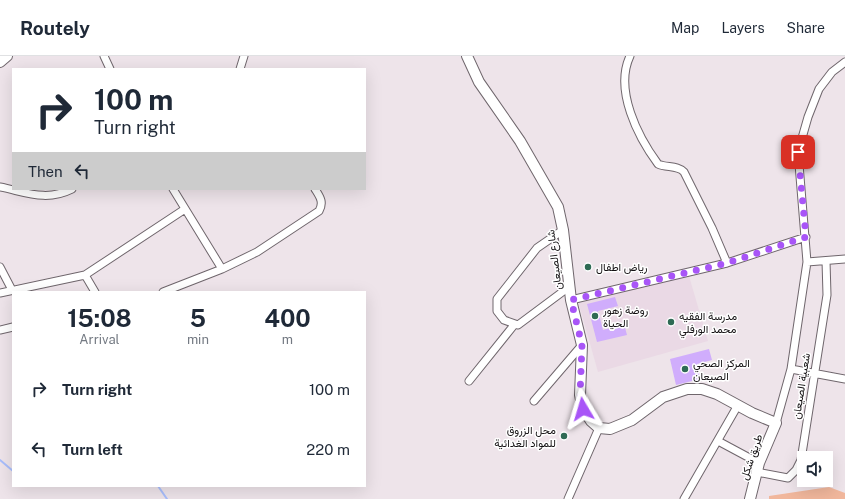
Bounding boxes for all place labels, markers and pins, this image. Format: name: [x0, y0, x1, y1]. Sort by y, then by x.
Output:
pin: [781, 135, 815, 169]
place label: رياض اطفال: [596, 261, 648, 274]
marker: رياض اطفال: [583, 262, 593, 272]
place label: روضة زهور الحياة: [602, 304, 649, 330]
place label: مدرسة الفقيه محمد الورفلي: [679, 310, 737, 339]
marker: روضة زهور الحياة: [590, 311, 600, 321]
marker: مدرسة الفقيه محمد الورفلي: [666, 317, 676, 327]
place label: المركز الصحي الصيعان: [693, 357, 750, 383]
marker: المركز الصحي الصيعان: [680, 364, 690, 374]
place label: محل الزروق للمواد الغدائية: [494, 424, 556, 450]
marker: محل الزروق للمواد الغدائية: [559, 431, 569, 441]

